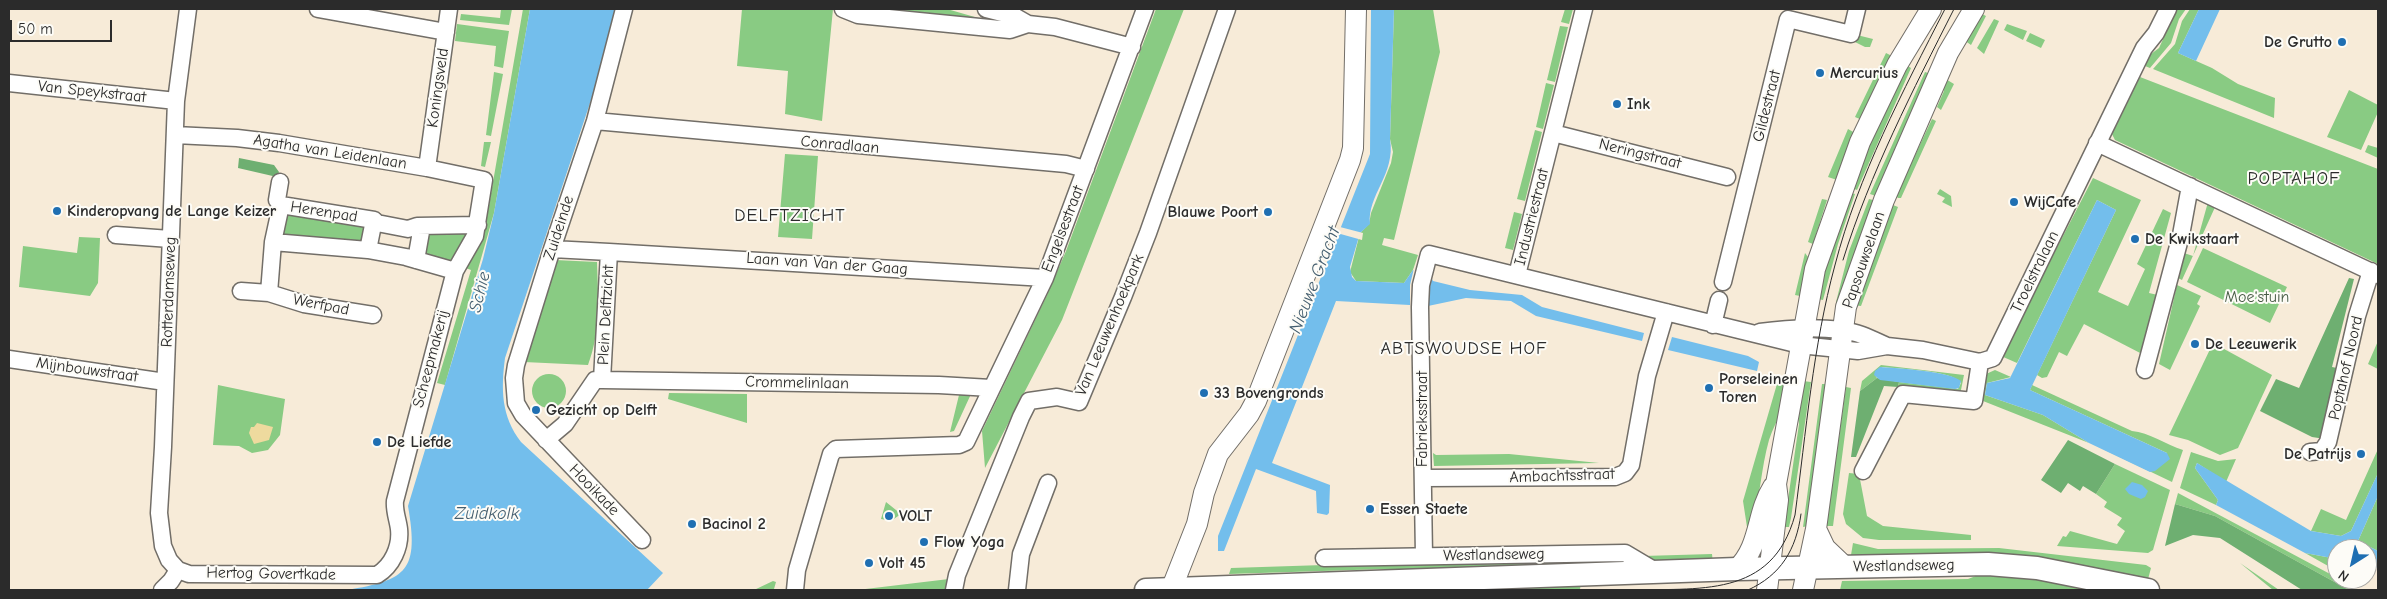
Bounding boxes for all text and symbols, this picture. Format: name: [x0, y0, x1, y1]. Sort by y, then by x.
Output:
scale bar: [12, 10, 115, 42]
text: 50 m: [18, 20, 53, 38]
place label: De Grutto: [2264, 32, 2332, 52]
marker: De Grutto: [2336, 36, 2348, 48]
street label: Koningsveld: [423, 47, 453, 129]
place label: Mercurius: [1830, 63, 1898, 83]
marker: Mercurius: [1814, 67, 1826, 79]
street label: Gildestraat: [1749, 68, 1785, 144]
street label: Van Speykstraat: [37, 77, 147, 107]
place label: Ink: [1627, 94, 1650, 114]
marker: Ink: [1611, 98, 1623, 110]
street label: Agatha van Leidenlaan: [252, 130, 408, 174]
street label: Conradlaan: [800, 132, 880, 158]
street label: Neringstraat: [1597, 134, 1683, 174]
street label: Industriestraat: [1511, 166, 1553, 268]
district label: POPTAHOF: [2247, 168, 2341, 190]
street label: Engelsestraat: [1038, 183, 1088, 275]
place label: WijCafe: [2024, 192, 2076, 212]
street label: Zuideinde: [540, 193, 578, 263]
marker: WijCafe: [2008, 196, 2020, 208]
street label: Herenpad: [289, 197, 359, 227]
place label: Kinderopvang de Lange Keizer: [67, 201, 276, 221]
place label: Blauwe Poort: [1167, 202, 1258, 222]
marker: Kinderopvang de Lange Keizer: [51, 205, 63, 217]
district label: DELFTZICHT: [733, 205, 847, 227]
marker: Blauwe Poort: [1262, 206, 1274, 218]
street label: Papsouwselaan: [1838, 209, 1890, 311]
water label: Nieuwe Gracht: [1285, 224, 1345, 336]
street label: Troelstralaan: [2007, 228, 2063, 316]
place label: De Kwikstaart: [2145, 229, 2239, 249]
marker: De Kwikstaart: [2129, 233, 2141, 245]
street label: Rotterdamseweg: [157, 236, 181, 348]
street label: Laan van Van der Gaag: [746, 249, 908, 279]
street label: Van Leeuwenhoekpark: [1071, 251, 1149, 399]
street label: Plein Delftzicht: [594, 264, 618, 366]
water label: Schie: [465, 269, 495, 315]
park label: Moe'stuin: [2225, 287, 2289, 307]
street label: Werfpad: [291, 290, 351, 320]
street label: Scheepmakerij: [409, 308, 453, 410]
street label: Poptahof Noord: [2325, 314, 2367, 422]
place label: De Leeuwerik: [2205, 334, 2297, 354]
district label: ABTSWOUDSE HOF: [1379, 338, 1549, 360]
marker: De Leeuwerik: [2189, 338, 2201, 350]
street label: Mijnbouwstraat: [35, 353, 139, 387]
place label: Porseleinen Toren: [1719, 369, 1798, 407]
street label: Fabrieksstraat: [1412, 371, 1432, 467]
street label: Crommelinlaan: [745, 372, 849, 394]
marker: Porseleinen Toren: [1703, 382, 1715, 394]
place label: 33 Bovengronds: [1214, 383, 1324, 403]
marker: 33 Bovengronds: [1198, 387, 1210, 399]
place label: Gezicht op Delft: [546, 400, 657, 420]
marker: Gezicht op Delft: [530, 404, 542, 416]
place label: De Liefde: [387, 432, 451, 452]
marker: De Liefde: [371, 436, 383, 448]
place label: De Patrijs: [2284, 444, 2351, 464]
marker: De Patrijs: [2355, 448, 2367, 460]
street label: Hooikade: [565, 460, 623, 520]
street label: Ambachtsstraat: [1509, 465, 1615, 487]
place label: Essen Staete: [1380, 499, 1468, 519]
water label: Zuidkolk: [455, 503, 519, 525]
marker: Essen Staete: [1364, 503, 1376, 515]
place label: VOLT: [899, 506, 932, 526]
marker: VOLT: [883, 510, 895, 522]
place label: Bacinol 2: [702, 514, 766, 534]
marker: Bacinol 2: [686, 518, 698, 530]
place label: Flow Yoga: [934, 532, 1004, 552]
marker: Flow Yoga: [918, 536, 930, 548]
north arrow: [2327, 539, 2377, 589]
street label: Westlandseweg: [1443, 545, 1545, 565]
place label: Volt 45: [879, 553, 926, 573]
street label: Westlandseweg: [1853, 556, 1955, 576]
marker: Volt 45: [863, 557, 875, 569]
street label: Hertog Govertkade: [206, 563, 336, 585]
text: N: [2335, 566, 2352, 585]

